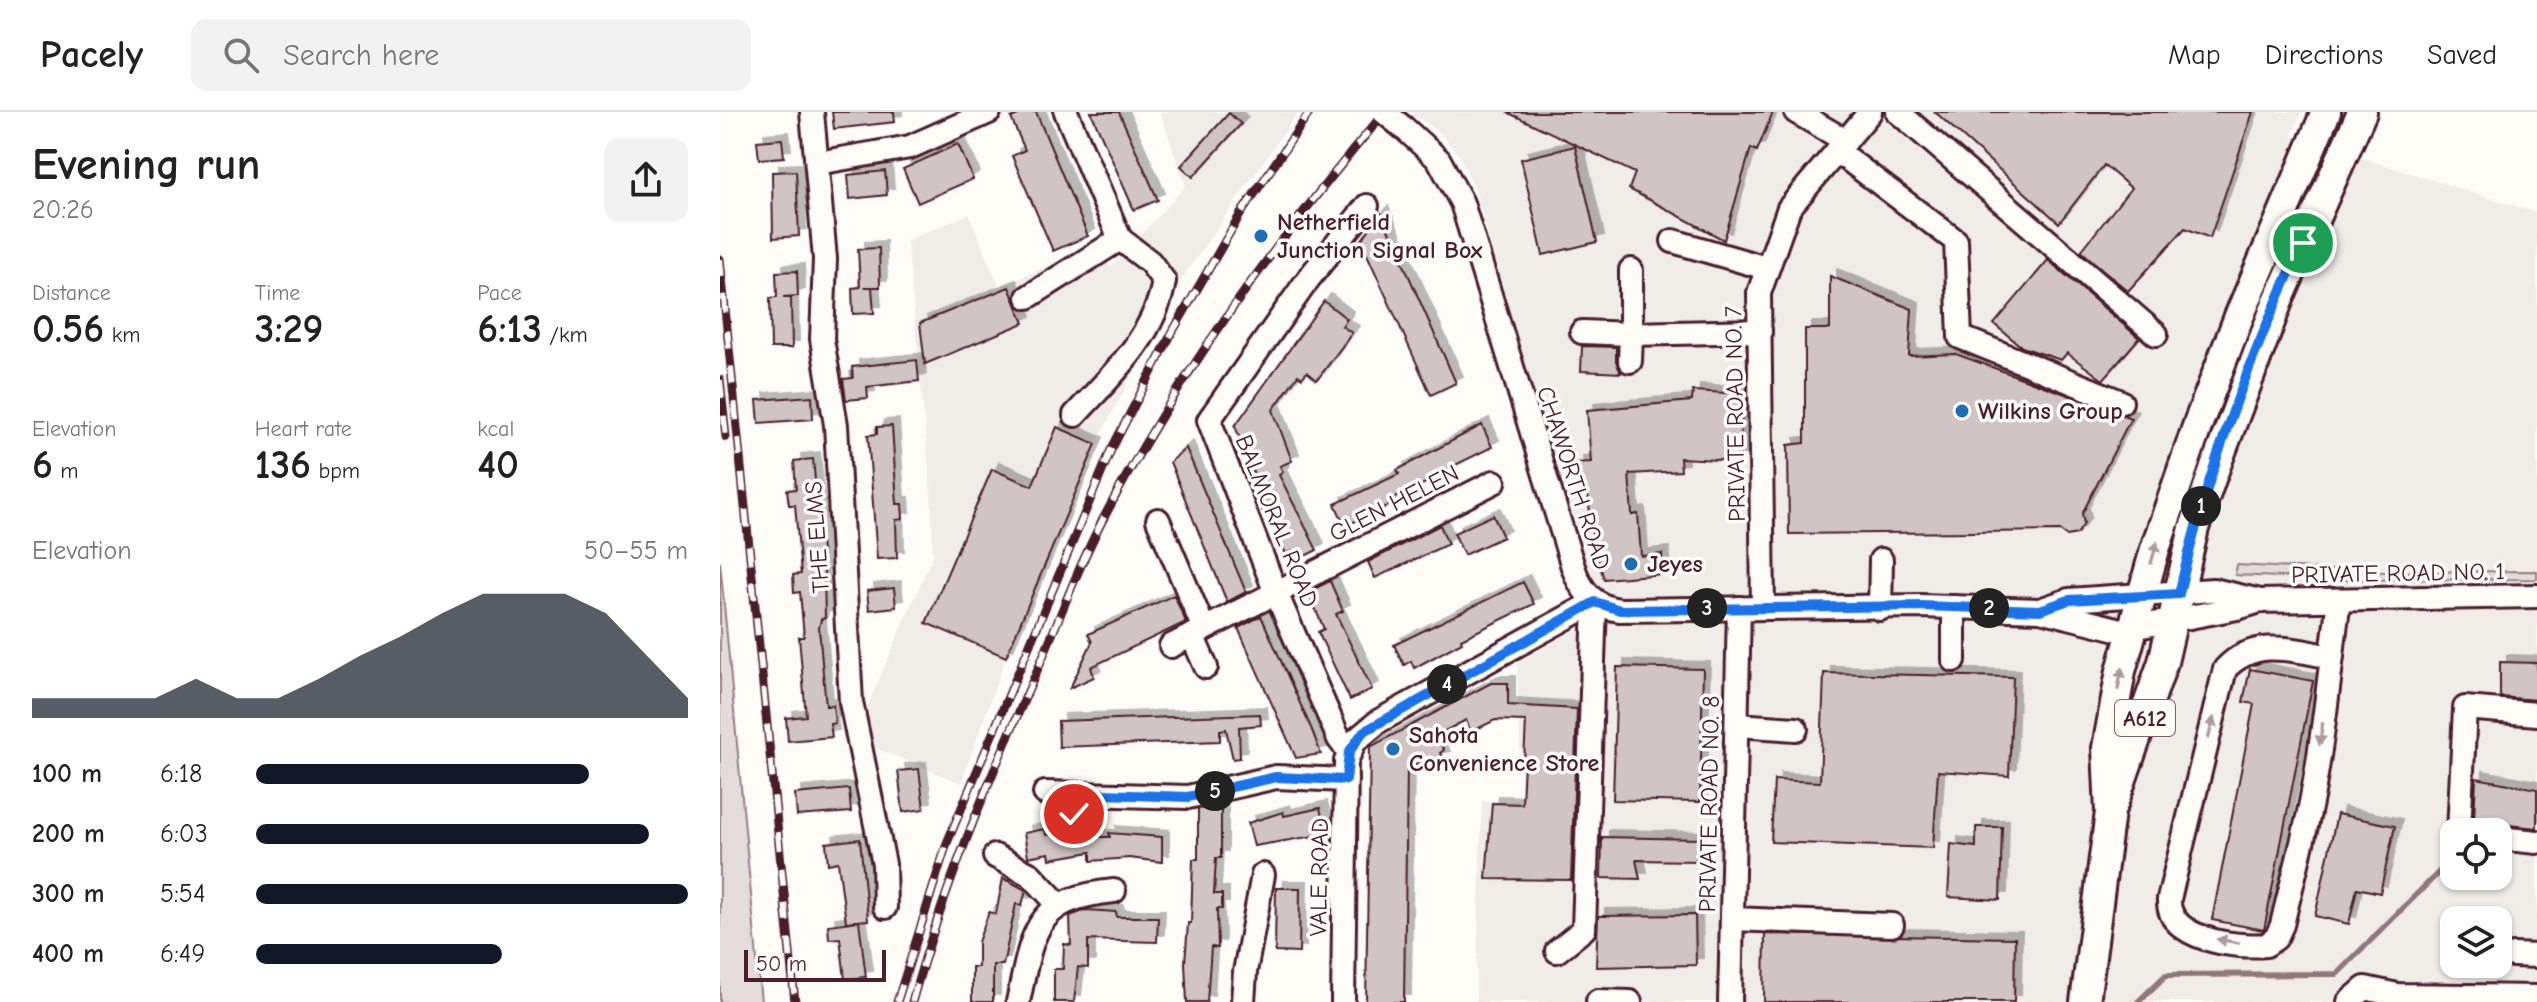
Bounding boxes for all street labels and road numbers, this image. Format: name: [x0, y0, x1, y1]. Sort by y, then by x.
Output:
street label: PRIVATE ROAD NO. 7: [1719, 306, 1751, 522]
street label: CHAWORTH ROAD: [1531, 383, 1617, 573]
street label: BALMORAL ROAD: [1230, 431, 1324, 611]
street label: GLEN HELEN: [1325, 458, 1463, 548]
street label: THE ELMS: [799, 480, 835, 594]
street label: PRIVATE ROAD NO. 1: [2291, 557, 2505, 589]
street label: PRIVATE ROAD NO. 8: [1693, 695, 1725, 913]
road number: A612: [2115, 700, 2175, 736]
street label: VALE ROAD: [1304, 817, 1334, 937]

